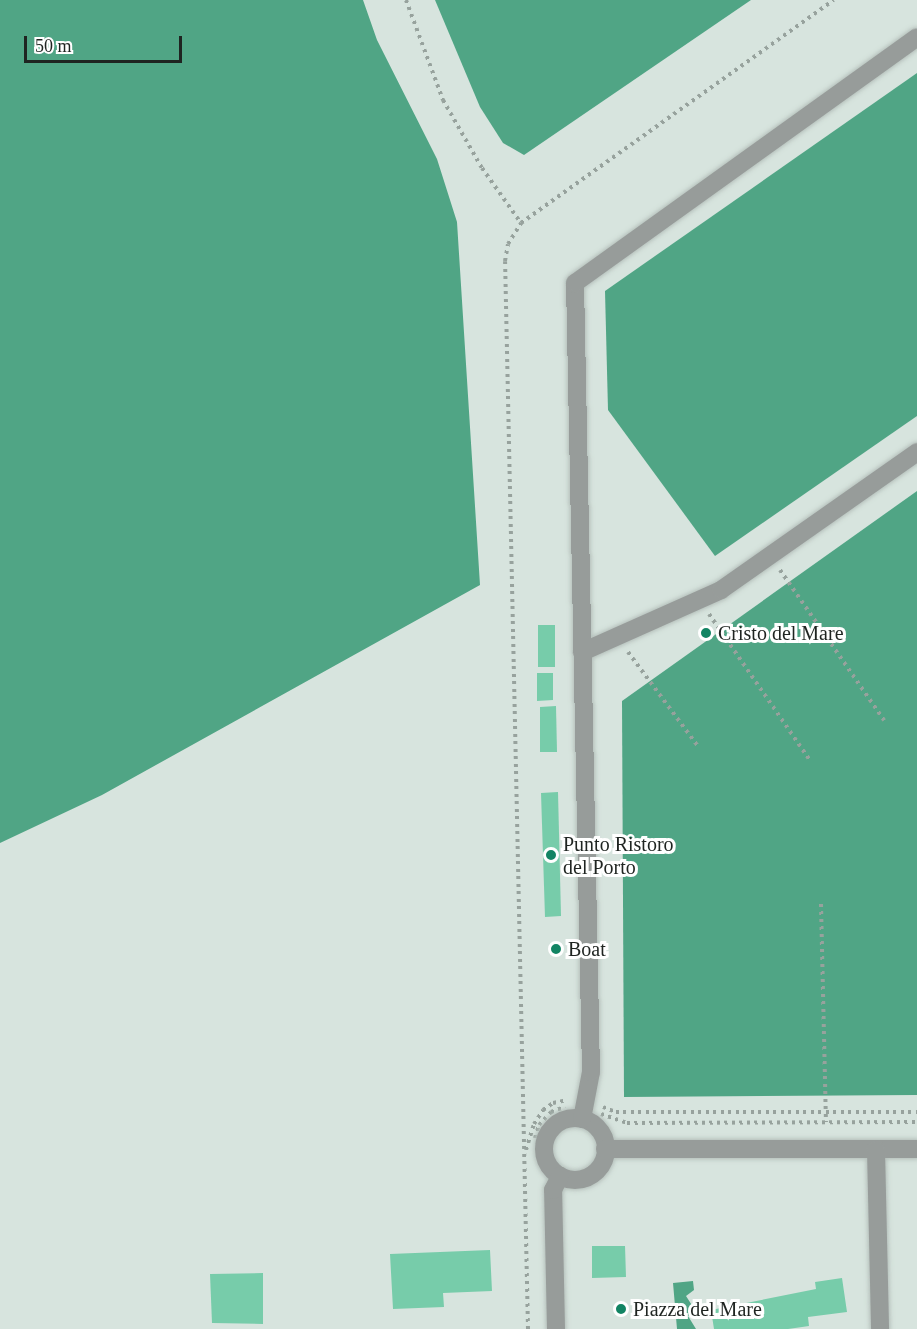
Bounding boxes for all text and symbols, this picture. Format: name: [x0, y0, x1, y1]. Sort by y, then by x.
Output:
scale bar: [27, 24, 184, 62]
text: 50 m: [35, 36, 72, 56]
place label: Cristo del Mare: [718, 621, 844, 645]
marker: Cristo del Mare: [699, 626, 713, 640]
place label: Punto Ristoro del Porto: [563, 832, 674, 879]
marker: Punto Ristoro del Porto: [544, 848, 558, 862]
place label: Boat: [568, 937, 606, 961]
marker: Boat: [549, 942, 563, 956]
place label: Piazza del Mare: [633, 1297, 762, 1321]
marker: Piazza del Mare: [614, 1302, 628, 1316]

